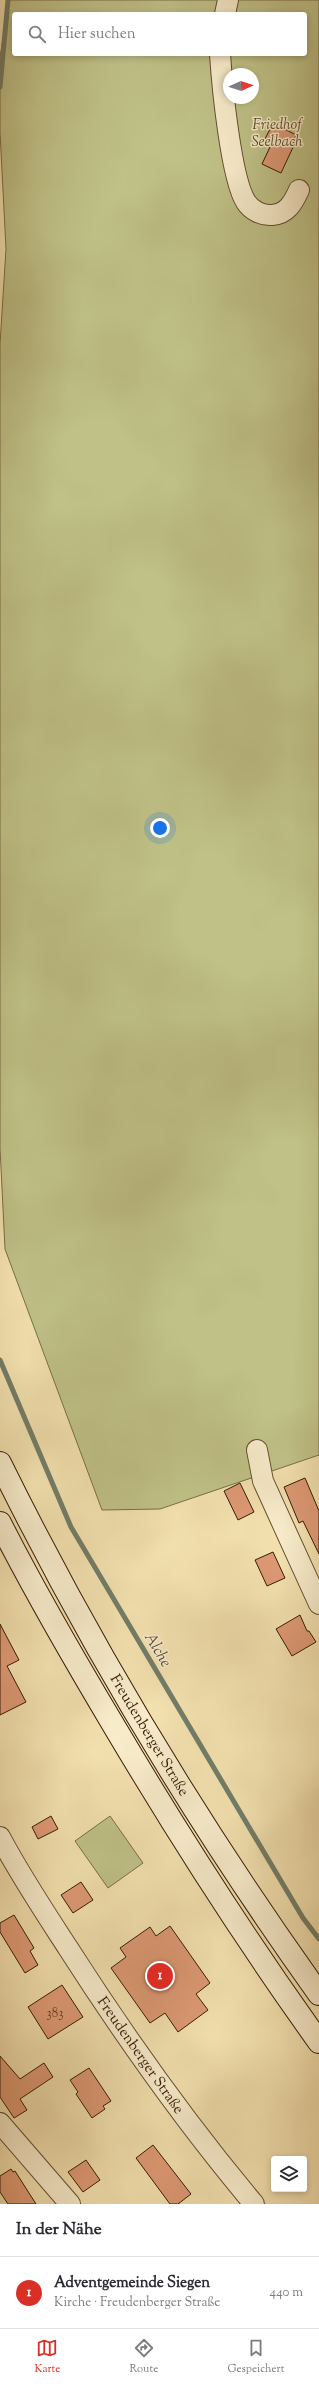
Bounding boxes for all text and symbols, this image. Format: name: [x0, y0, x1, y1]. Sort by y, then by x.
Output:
search box: [12, 12, 307, 56]
icon: search: [26, 23, 48, 45]
text: Hier suchen: [58, 24, 136, 45]
north arrow: [223, 68, 259, 104]
park label: Friedhof Seelbach: [251, 115, 303, 153]
your location: [150, 818, 170, 838]
water label: Alche: [137, 1628, 176, 1672]
street label: Freudenberger Straße: [104, 1671, 193, 1801]
pin: 1: [147, 1961, 173, 1991]
street label: Freudenberger Straße: [91, 1993, 188, 2119]
house number: 383: [46, 2005, 64, 2023]
map controls: [271, 2156, 307, 2192]
button: layers: [271, 2156, 307, 2192]
text: In der Nähe: [16, 2218, 102, 2242]
text: Adventgemeinde Siegen: [54, 2273, 210, 2294]
text: 1: [27, 2284, 31, 2302]
text: 440 m: [270, 2284, 303, 2302]
text: Kirche · Freudenberger Straße: [54, 2294, 220, 2312]
tab: Karte: [35, 2337, 60, 2377]
tab: Route: [130, 2337, 158, 2377]
tab: Gespeichert: [227, 2337, 284, 2377]

